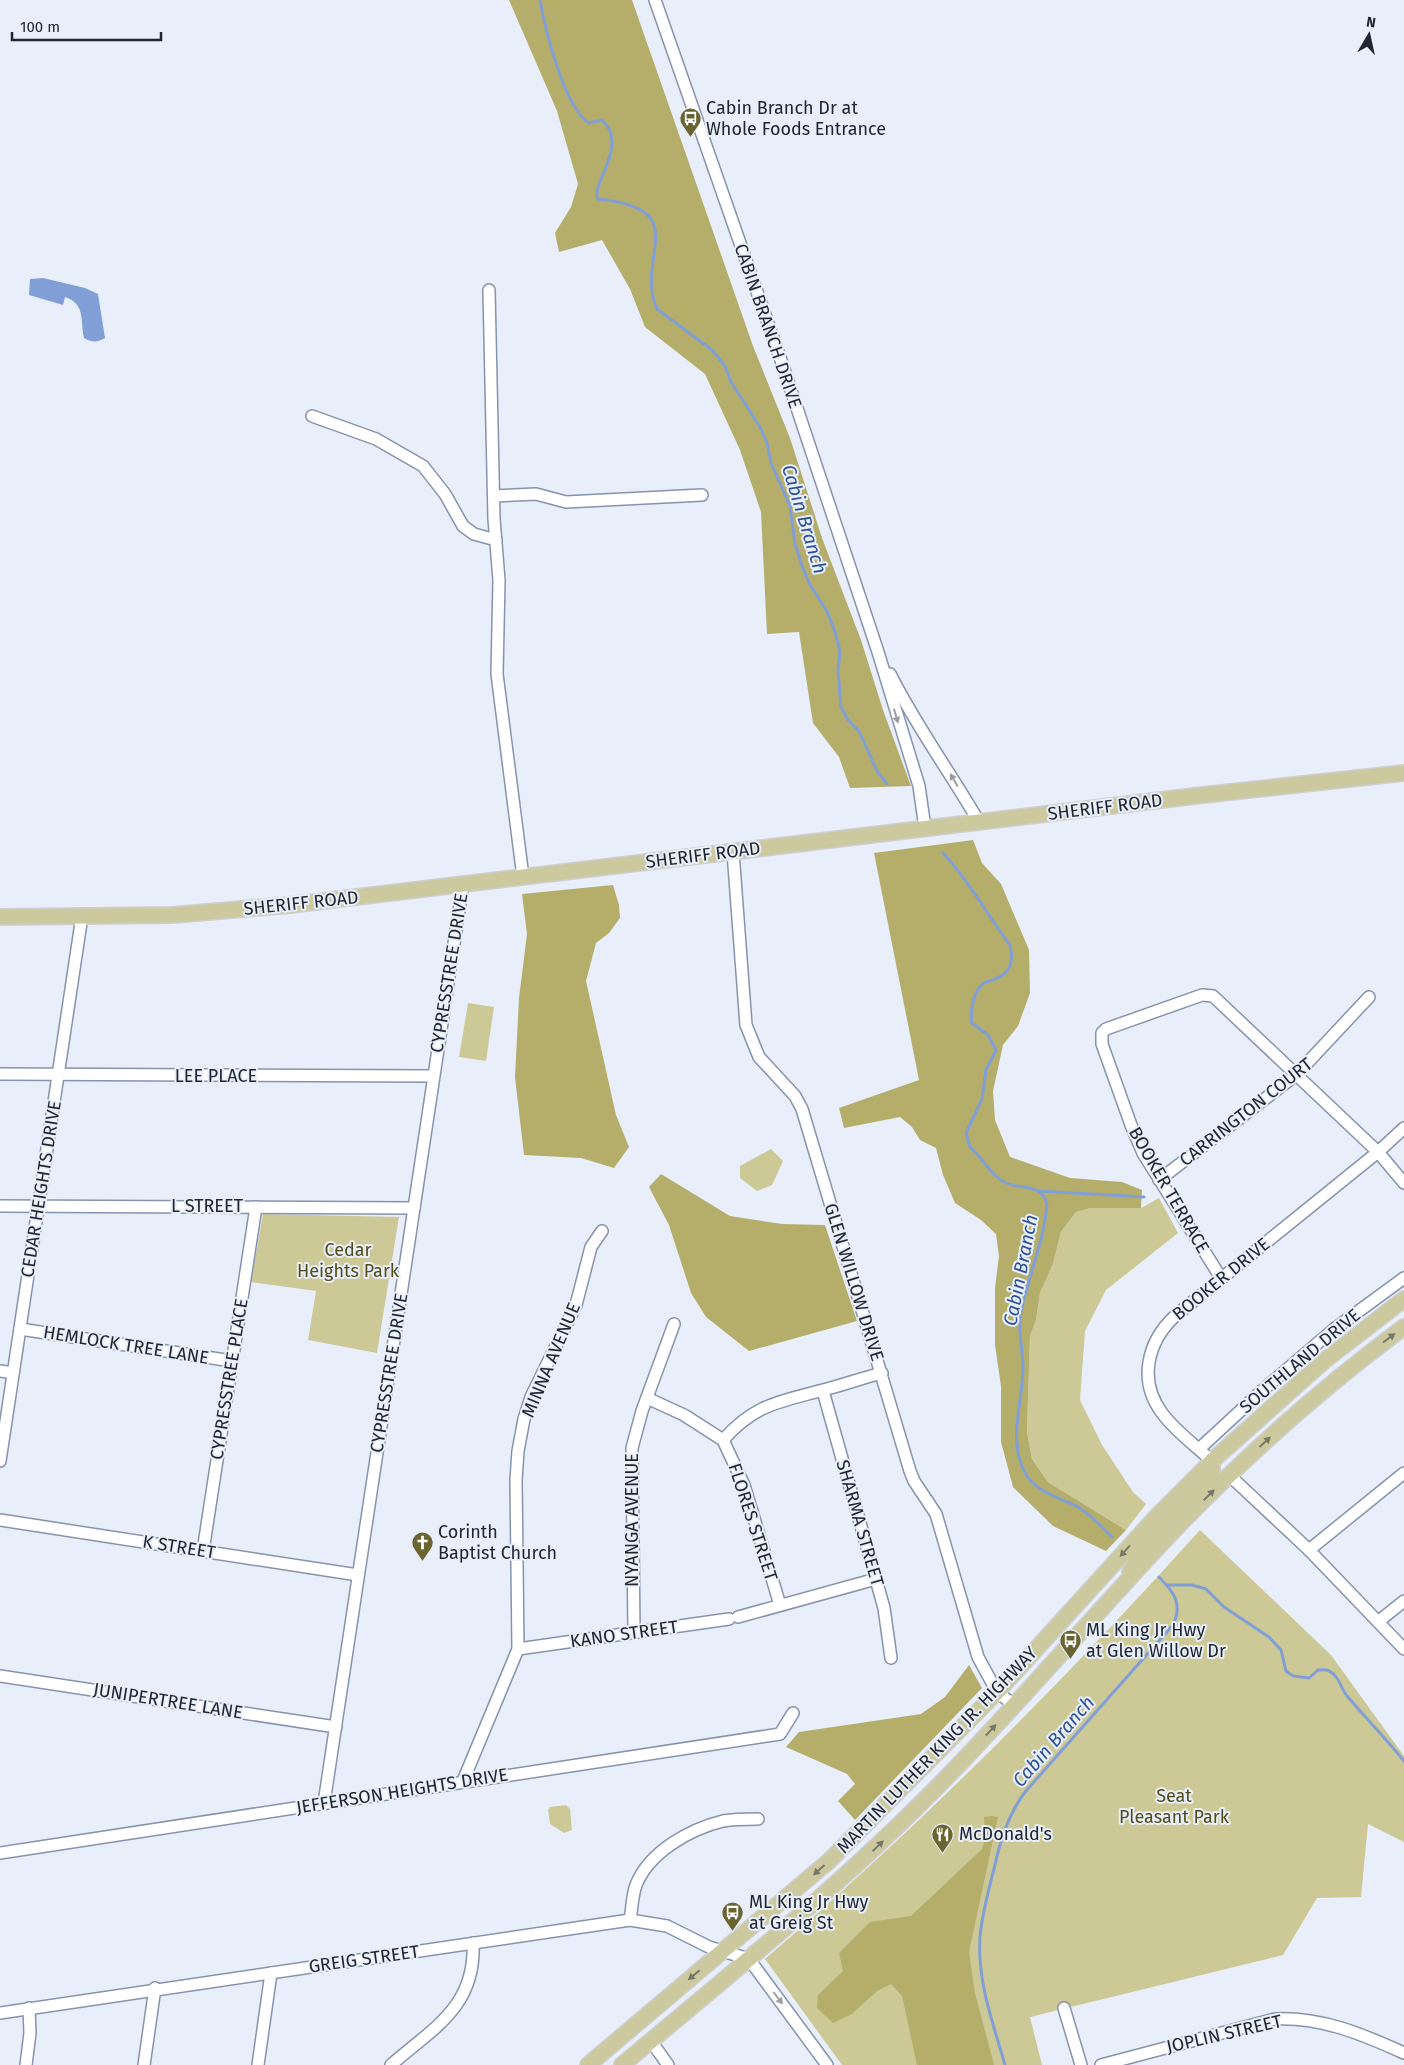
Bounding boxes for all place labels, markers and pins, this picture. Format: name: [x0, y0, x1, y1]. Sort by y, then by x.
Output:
place label: Cabin Branch Dr at Whole Foods Entrance: [706, 97, 886, 140]
bus stop icon: Cabin Branch Dr at Whole Foods Entrance: [678, 106, 702, 137]
place label: Corinth Baptist Church: [438, 1521, 557, 1564]
church icon: Corinth Baptist Church: [410, 1530, 434, 1561]
place label: ML King Jr Hwy at Glen Willow Dr: [1086, 1619, 1226, 1662]
bus stop icon: ML King Jr Hwy at Glen Willow Dr: [1058, 1628, 1082, 1659]
restaurant icon: McDonald's: [931, 1822, 955, 1853]
place label: McDonald's: [959, 1823, 1052, 1845]
place label: ML King Jr Hwy at Greig St: [749, 1891, 868, 1934]
bus stop icon: ML King Jr Hwy at Greig St: [721, 1900, 745, 1931]

